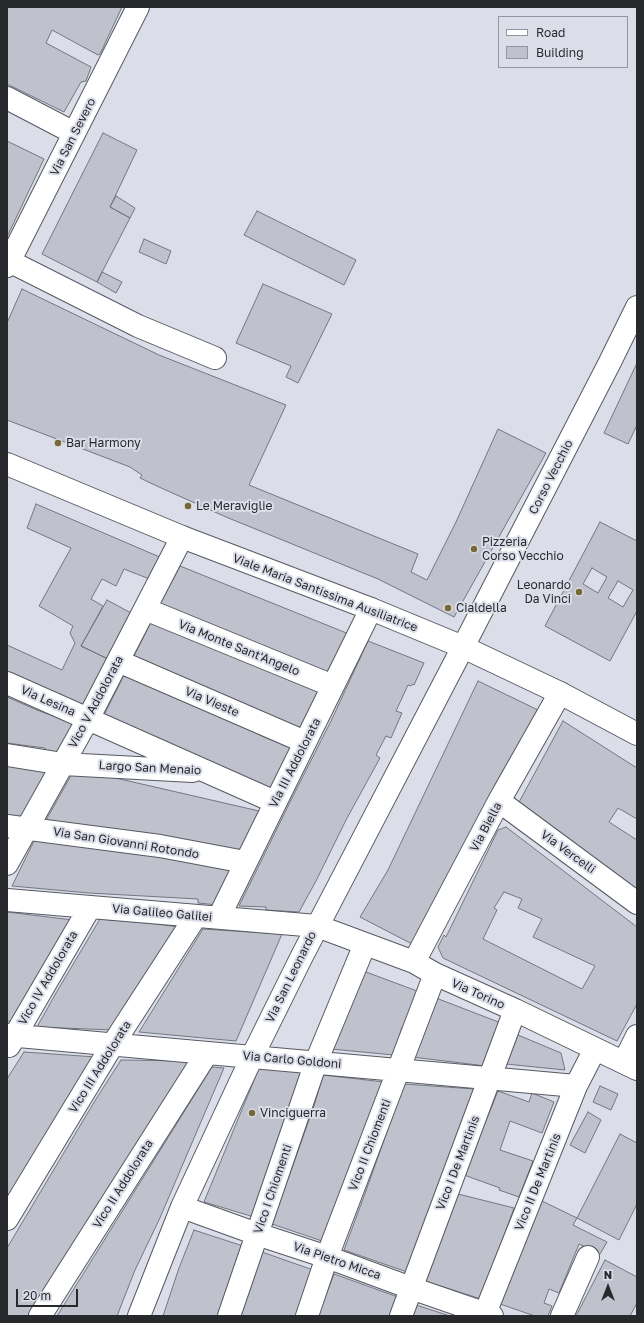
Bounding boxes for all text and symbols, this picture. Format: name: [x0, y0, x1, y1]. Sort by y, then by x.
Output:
legend: [498, 16, 628, 68]
text: Road: [536, 25, 565, 40]
text: Building: [536, 45, 584, 60]
street label: Via San Severo: [47, 96, 99, 178]
place label: Bar Harmony: [66, 436, 141, 450]
street label: Corso Vecchio: [526, 437, 576, 517]
marker: Bar Harmony: [53, 438, 63, 448]
place label: Le Meraviglie: [196, 499, 272, 513]
marker: Le Meraviglie: [183, 501, 193, 511]
place label: Pizzeria Corso Vecchio: [482, 535, 564, 563]
marker: Pizzeria Corso Vecchio: [469, 544, 479, 554]
street label: Viale Maria Santissima Ausiliatrice: [230, 551, 420, 635]
place label: Leonardo Da Vinci: [517, 578, 571, 606]
marker: Leonardo Da Vinci: [574, 587, 584, 597]
place label: Cialdella: [456, 601, 507, 615]
marker: Cialdella: [443, 603, 453, 613]
street label: Via Monte Sant'Angelo: [176, 617, 302, 679]
street label: Vico V Addolorata: [66, 653, 126, 751]
street label: Via Lesina: [18, 683, 78, 719]
street label: Via Vieste: [183, 684, 241, 720]
street label: Via III Addolorata: [266, 716, 324, 810]
street label: Largo San Menaio: [98, 758, 202, 778]
street label: Via Biella: [467, 800, 505, 854]
street label: Via San Giovanni Rotondo: [52, 824, 200, 862]
street label: Via Vercelli: [538, 827, 598, 877]
street label: Via Galileo Galilei: [111, 901, 213, 925]
street label: Vico IV Addolorata: [15, 928, 81, 1028]
street label: Via San Leonardo: [263, 929, 319, 1025]
street label: Via Torino: [449, 976, 507, 1012]
street label: Vico III Addolorata: [66, 1018, 134, 1116]
street label: Via Carlo Goldoni: [242, 1049, 342, 1071]
street label: Vico II Chiomenti: [346, 1097, 394, 1193]
place label: Vinciguerra: [260, 1106, 326, 1120]
marker: Vinciguerra: [247, 1108, 257, 1118]
street label: Vico I De Martinis: [433, 1114, 483, 1212]
street label: Vico II De Martinis: [512, 1131, 564, 1233]
street label: Vico II Addolorata: [90, 1137, 156, 1231]
street label: Vico I Chiomenti: [251, 1142, 295, 1236]
street label: Via Pietro Micca: [291, 1239, 383, 1283]
north arrow: [588, 1267, 628, 1307]
text: N: [604, 1268, 612, 1281]
scale bar: [18, 1281, 80, 1307]
text: 20 m: [23, 1288, 51, 1303]

